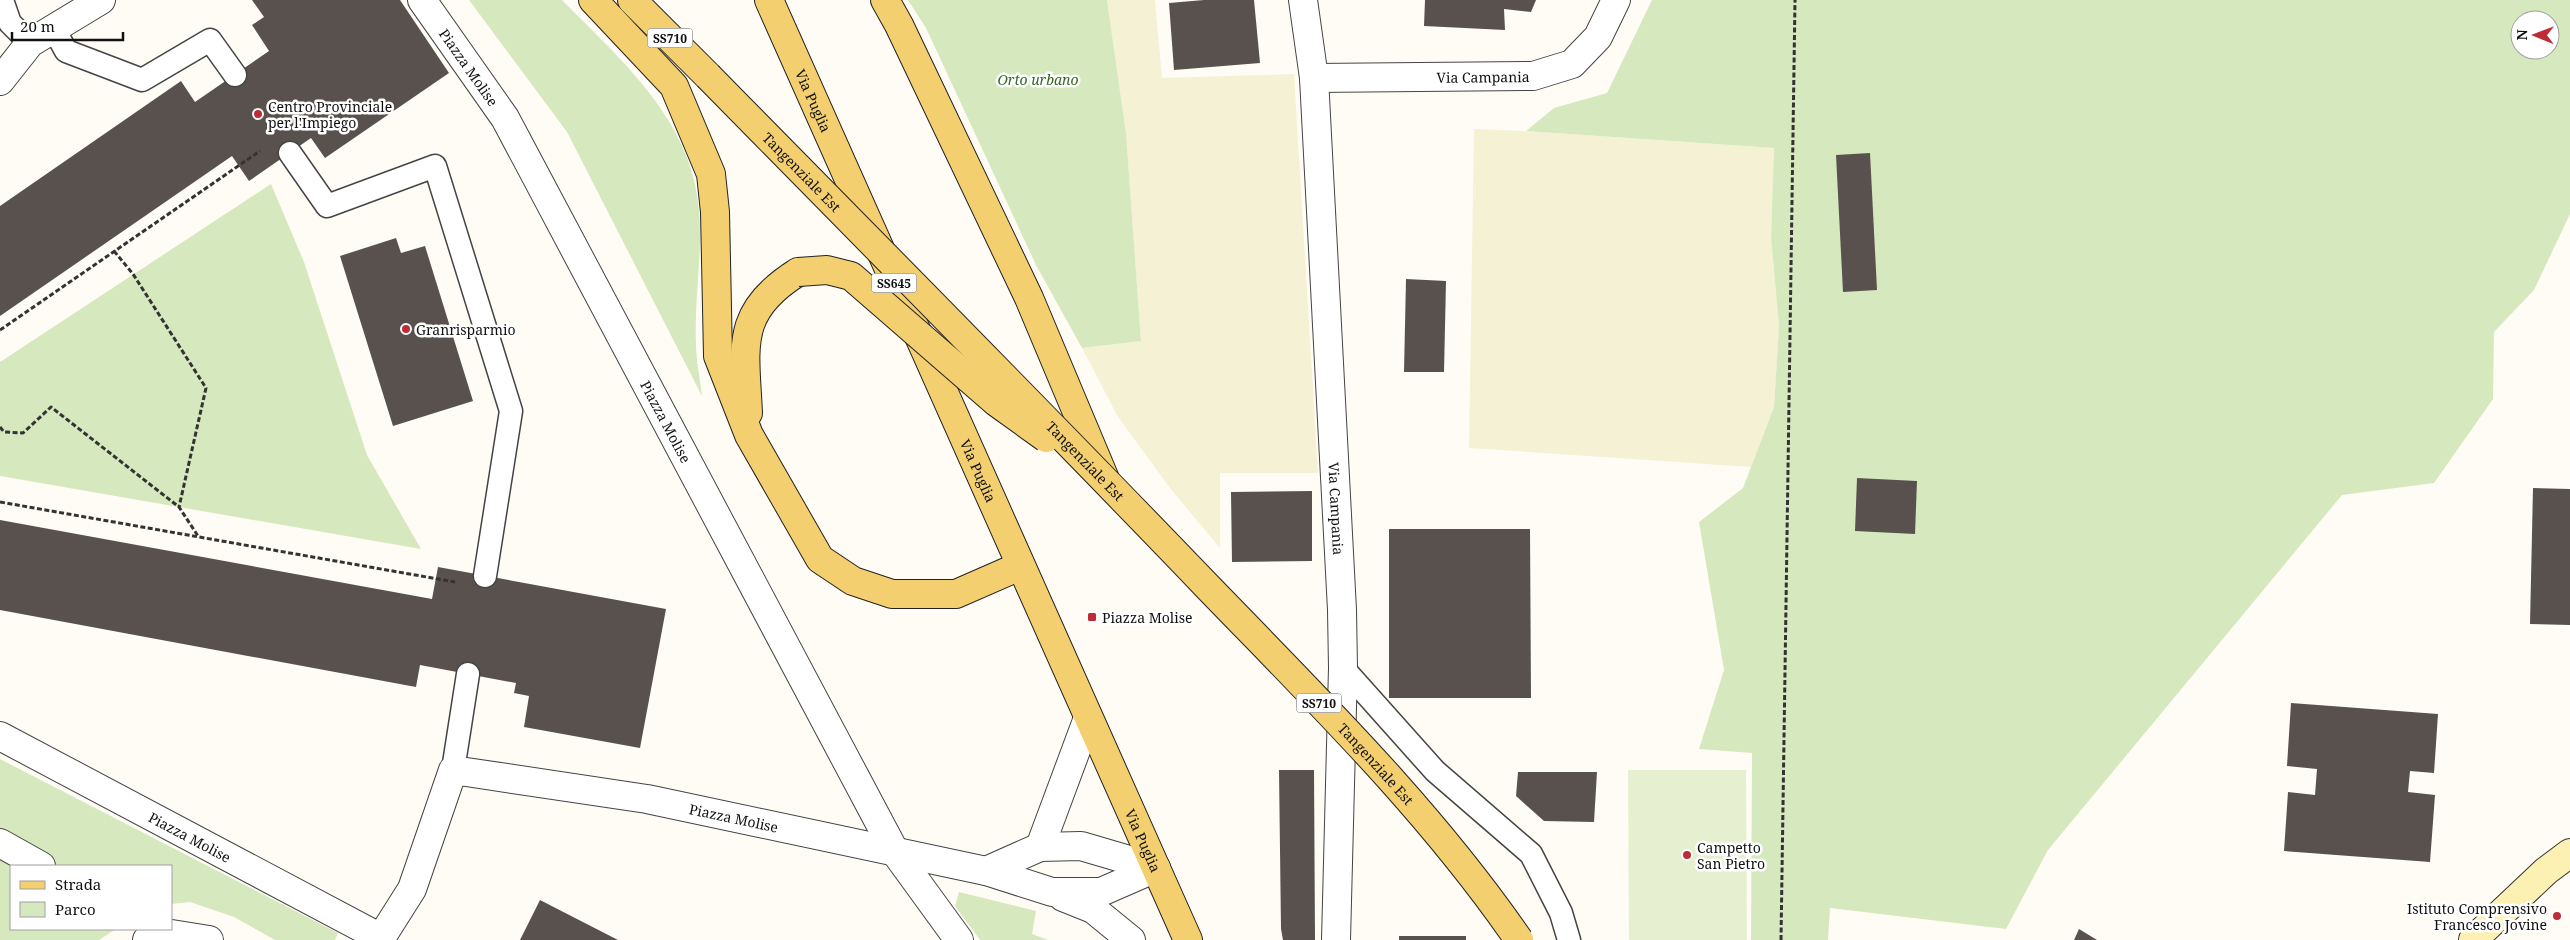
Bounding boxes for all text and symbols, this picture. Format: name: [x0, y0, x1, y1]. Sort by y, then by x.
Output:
scale bar: [12, 10, 124, 42]
north arrow: [2510, 10, 2560, 60]
text: 20 m: [20, 16, 55, 36]
street label: Piazza Molise: [435, 25, 503, 110]
road number: SS710: [648, 28, 692, 48]
text: N: [2512, 29, 2531, 40]
street label: Via Puglia: [791, 66, 836, 135]
street label: Via Campania: [1436, 67, 1530, 86]
park label: Orto urbano: [997, 70, 1079, 89]
place label: Centro Provinciale per l'Impiego: [268, 97, 392, 132]
marker: Centro Provinciale per l'Impiego: [252, 108, 264, 120]
street label: Tangenziale Est: [759, 128, 845, 215]
road number: SS645: [872, 274, 916, 292]
place label: Granrisparmio: [416, 320, 515, 339]
marker: Granrisparmio: [400, 323, 412, 335]
street label: Piazza Molise: [637, 377, 696, 466]
street label: Tangenziale Est: [1043, 417, 1129, 505]
street label: Via Puglia: [956, 436, 1001, 505]
street label: Via Campania: [1325, 462, 1349, 556]
place label: Piazza Molise: [1102, 608, 1192, 627]
marker: Piazza Molise: [1086, 611, 1098, 623]
road number: SS710: [1296, 694, 1342, 712]
street label: Tangenziale Est: [1334, 719, 1418, 809]
street label: Piazza Molise: [688, 799, 780, 836]
street label: Via Puglia: [1121, 806, 1166, 875]
street label: Piazza Molise: [145, 807, 234, 866]
place label: Campetto San Pietro: [1697, 838, 1765, 873]
marker: Campetto San Pietro: [1681, 849, 1693, 861]
legend: [10, 865, 172, 930]
text: Strada: [55, 874, 101, 894]
text: Parco: [55, 899, 96, 919]
place label: Istituto Comprensivo Francesco Jovine: [2407, 899, 2547, 934]
marker: Istituto Comprensivo Francesco Jovine: [2551, 910, 2563, 922]

